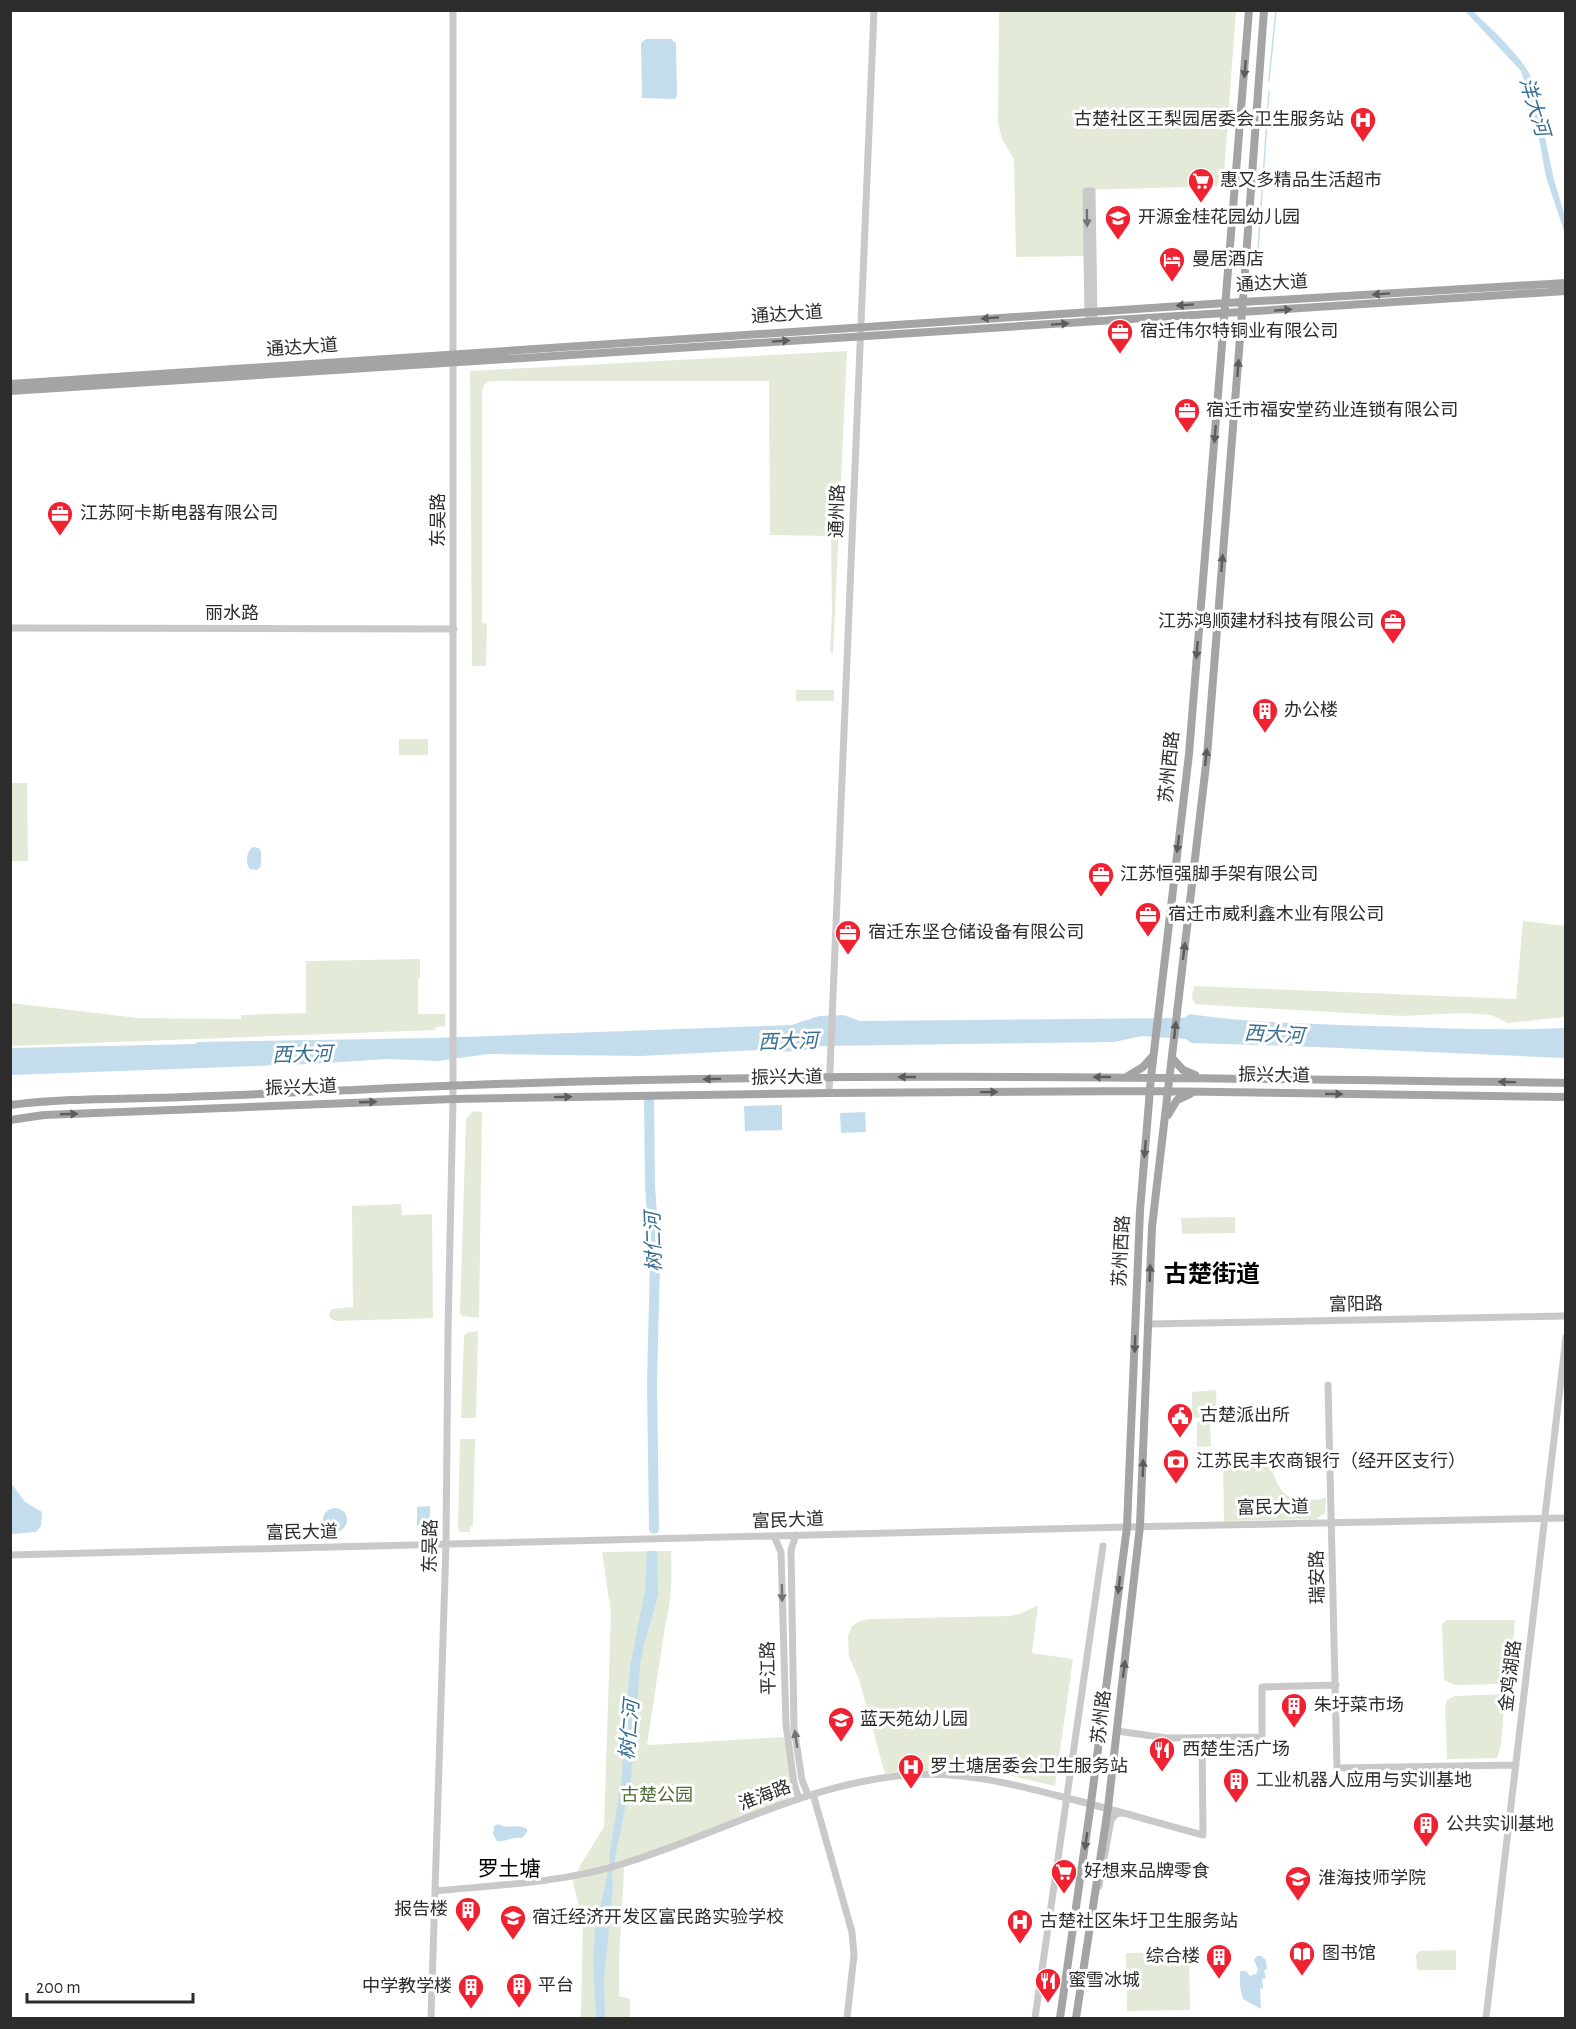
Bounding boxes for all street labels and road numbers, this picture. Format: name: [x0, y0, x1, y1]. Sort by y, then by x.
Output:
street label: 通达大道: [1235, 271, 1308, 295]
street label: 通达大道: [750, 302, 824, 326]
street label: 通达大道: [265, 335, 339, 359]
street label: 通州路: [826, 484, 848, 538]
street label: 东吴路: [428, 493, 448, 547]
street label: 丽水路: [205, 603, 259, 623]
street label: 苏州西路: [1155, 730, 1183, 804]
street label: 振兴大道: [1238, 1064, 1310, 1086]
street label: 振兴大道: [751, 1066, 823, 1088]
street label: 振兴大道: [265, 1076, 337, 1098]
street label: 苏州西路: [1109, 1214, 1133, 1287]
street label: 富阳路: [1329, 1294, 1383, 1314]
street label: 富民大道: [1237, 1496, 1309, 1518]
street label: 富民大道: [752, 1509, 824, 1531]
street label: 东吴路: [420, 1519, 440, 1573]
street label: 富民大道: [266, 1521, 338, 1543]
street label: 瑞安路: [1307, 1550, 1327, 1604]
street label: 金鸡湖路: [1496, 1639, 1524, 1713]
street label: 平江路: [758, 1641, 778, 1695]
street label: 苏州路: [1088, 1689, 1114, 1745]
street label: 淮海路: [736, 1776, 793, 1814]

